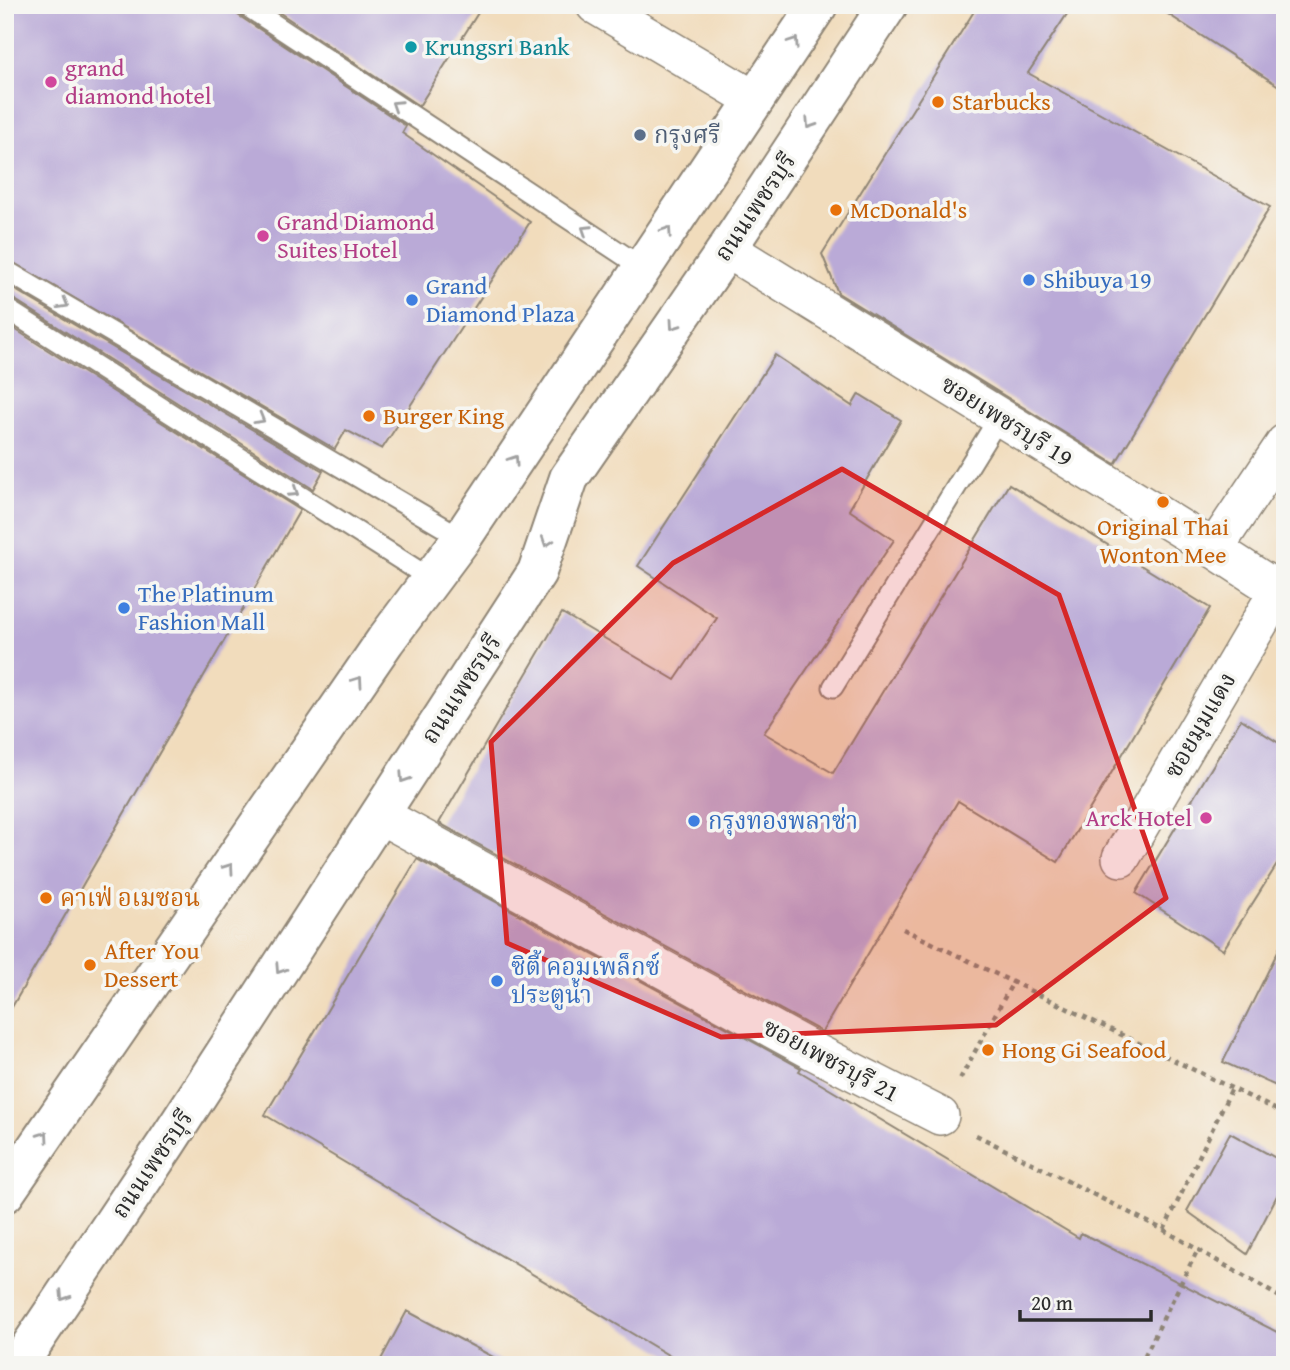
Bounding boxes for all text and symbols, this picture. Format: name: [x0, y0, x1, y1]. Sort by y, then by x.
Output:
place label: Krungsri Bank: [425, 29, 570, 64]
one-way arrow: [786, 37, 798, 50]
marker: Krungsri Bank: [403, 39, 419, 55]
place label: grand diamond hotel: [65, 50, 212, 113]
marker: grand diamond hotel: [43, 74, 59, 90]
place label: Starbucks: [952, 84, 1051, 119]
marker: Starbucks: [930, 94, 946, 110]
one-way arrow: [390, 100, 403, 113]
one-way arrow: [805, 116, 818, 129]
place label: กรุงศรี: [654, 117, 720, 152]
marker: กรุงศรี: [632, 127, 648, 143]
street label: ถนนเพชรบุรี: [705, 145, 804, 268]
place label: McDonald's: [850, 192, 967, 227]
marker: McDonald's: [828, 202, 844, 218]
place label: Grand Diamond Suites Hotel: [277, 204, 435, 267]
one-way arrow: [580, 225, 593, 238]
one-way arrow: [659, 226, 672, 239]
marker: Grand Diamond Suites Hotel: [255, 228, 271, 244]
place label: Shibuya 19: [1043, 262, 1152, 297]
place label: Grand Diamond Plaza: [426, 268, 576, 331]
marker: Shibuya 19: [1021, 272, 1037, 288]
marker: Grand Diamond Plaza: [404, 292, 420, 308]
one-way arrow: [57, 296, 70, 309]
one-way arrow: [669, 318, 682, 331]
street label: ซอยเพชรบุรี 19: [935, 366, 1080, 475]
place label: Burger King: [383, 398, 504, 433]
marker: Burger King: [361, 408, 377, 424]
one-way arrow: [253, 411, 266, 424]
one-way arrow: [505, 455, 518, 468]
one-way arrow: [286, 483, 299, 496]
marker: Original Thai Wonton Mee: [1155, 494, 1171, 510]
place label: Original Thai Wonton Mee: [1097, 509, 1229, 572]
one-way arrow: [541, 536, 555, 548]
place label: The Platinum Fashion Mall: [138, 576, 274, 639]
marker: The Platinum Fashion Mall: [116, 600, 132, 616]
street label: ถนนเพชรบุรี: [412, 627, 509, 751]
street label: ซอยมุมแดง: [1155, 665, 1244, 784]
one-way arrow: [350, 676, 362, 689]
one-way arrow: [400, 770, 412, 783]
place label: Arck Hotel: [1086, 800, 1192, 835]
place label: กรุงทองพลาซ่า: [708, 803, 858, 838]
marker: Arck Hotel: [1198, 810, 1214, 826]
marker: กรุงทองพลาซ่า: [686, 813, 702, 829]
one-way arrow: [220, 863, 233, 876]
place label: คาเฟ่ อเมซอน: [60, 880, 200, 915]
marker: คาเฟ่ อเมซอน: [38, 890, 54, 906]
place label: After You Dessert: [104, 933, 199, 996]
place label: ซิตี้ คอมเพล็กซ์ ประตูน้ำ: [511, 949, 660, 1012]
marker: After You Dessert: [82, 957, 98, 973]
one-way arrow: [275, 961, 288, 974]
marker: ซิตี้ คอมเพล็กซ์ ประตูน้ำ: [489, 973, 505, 989]
street label: ซอยเพชรบุรี 21: [757, 1009, 905, 1110]
place label: Hong Gi Seafood: [1002, 1032, 1167, 1067]
marker: Hong Gi Seafood: [980, 1042, 996, 1058]
street label: ถนนเพชรบุรี: [102, 1102, 201, 1225]
one-way arrow: [36, 1131, 48, 1144]
scale bar: [1020, 1279, 1152, 1323]
text: 20 m: [1031, 1287, 1073, 1318]
one-way arrow: [60, 1288, 72, 1301]

